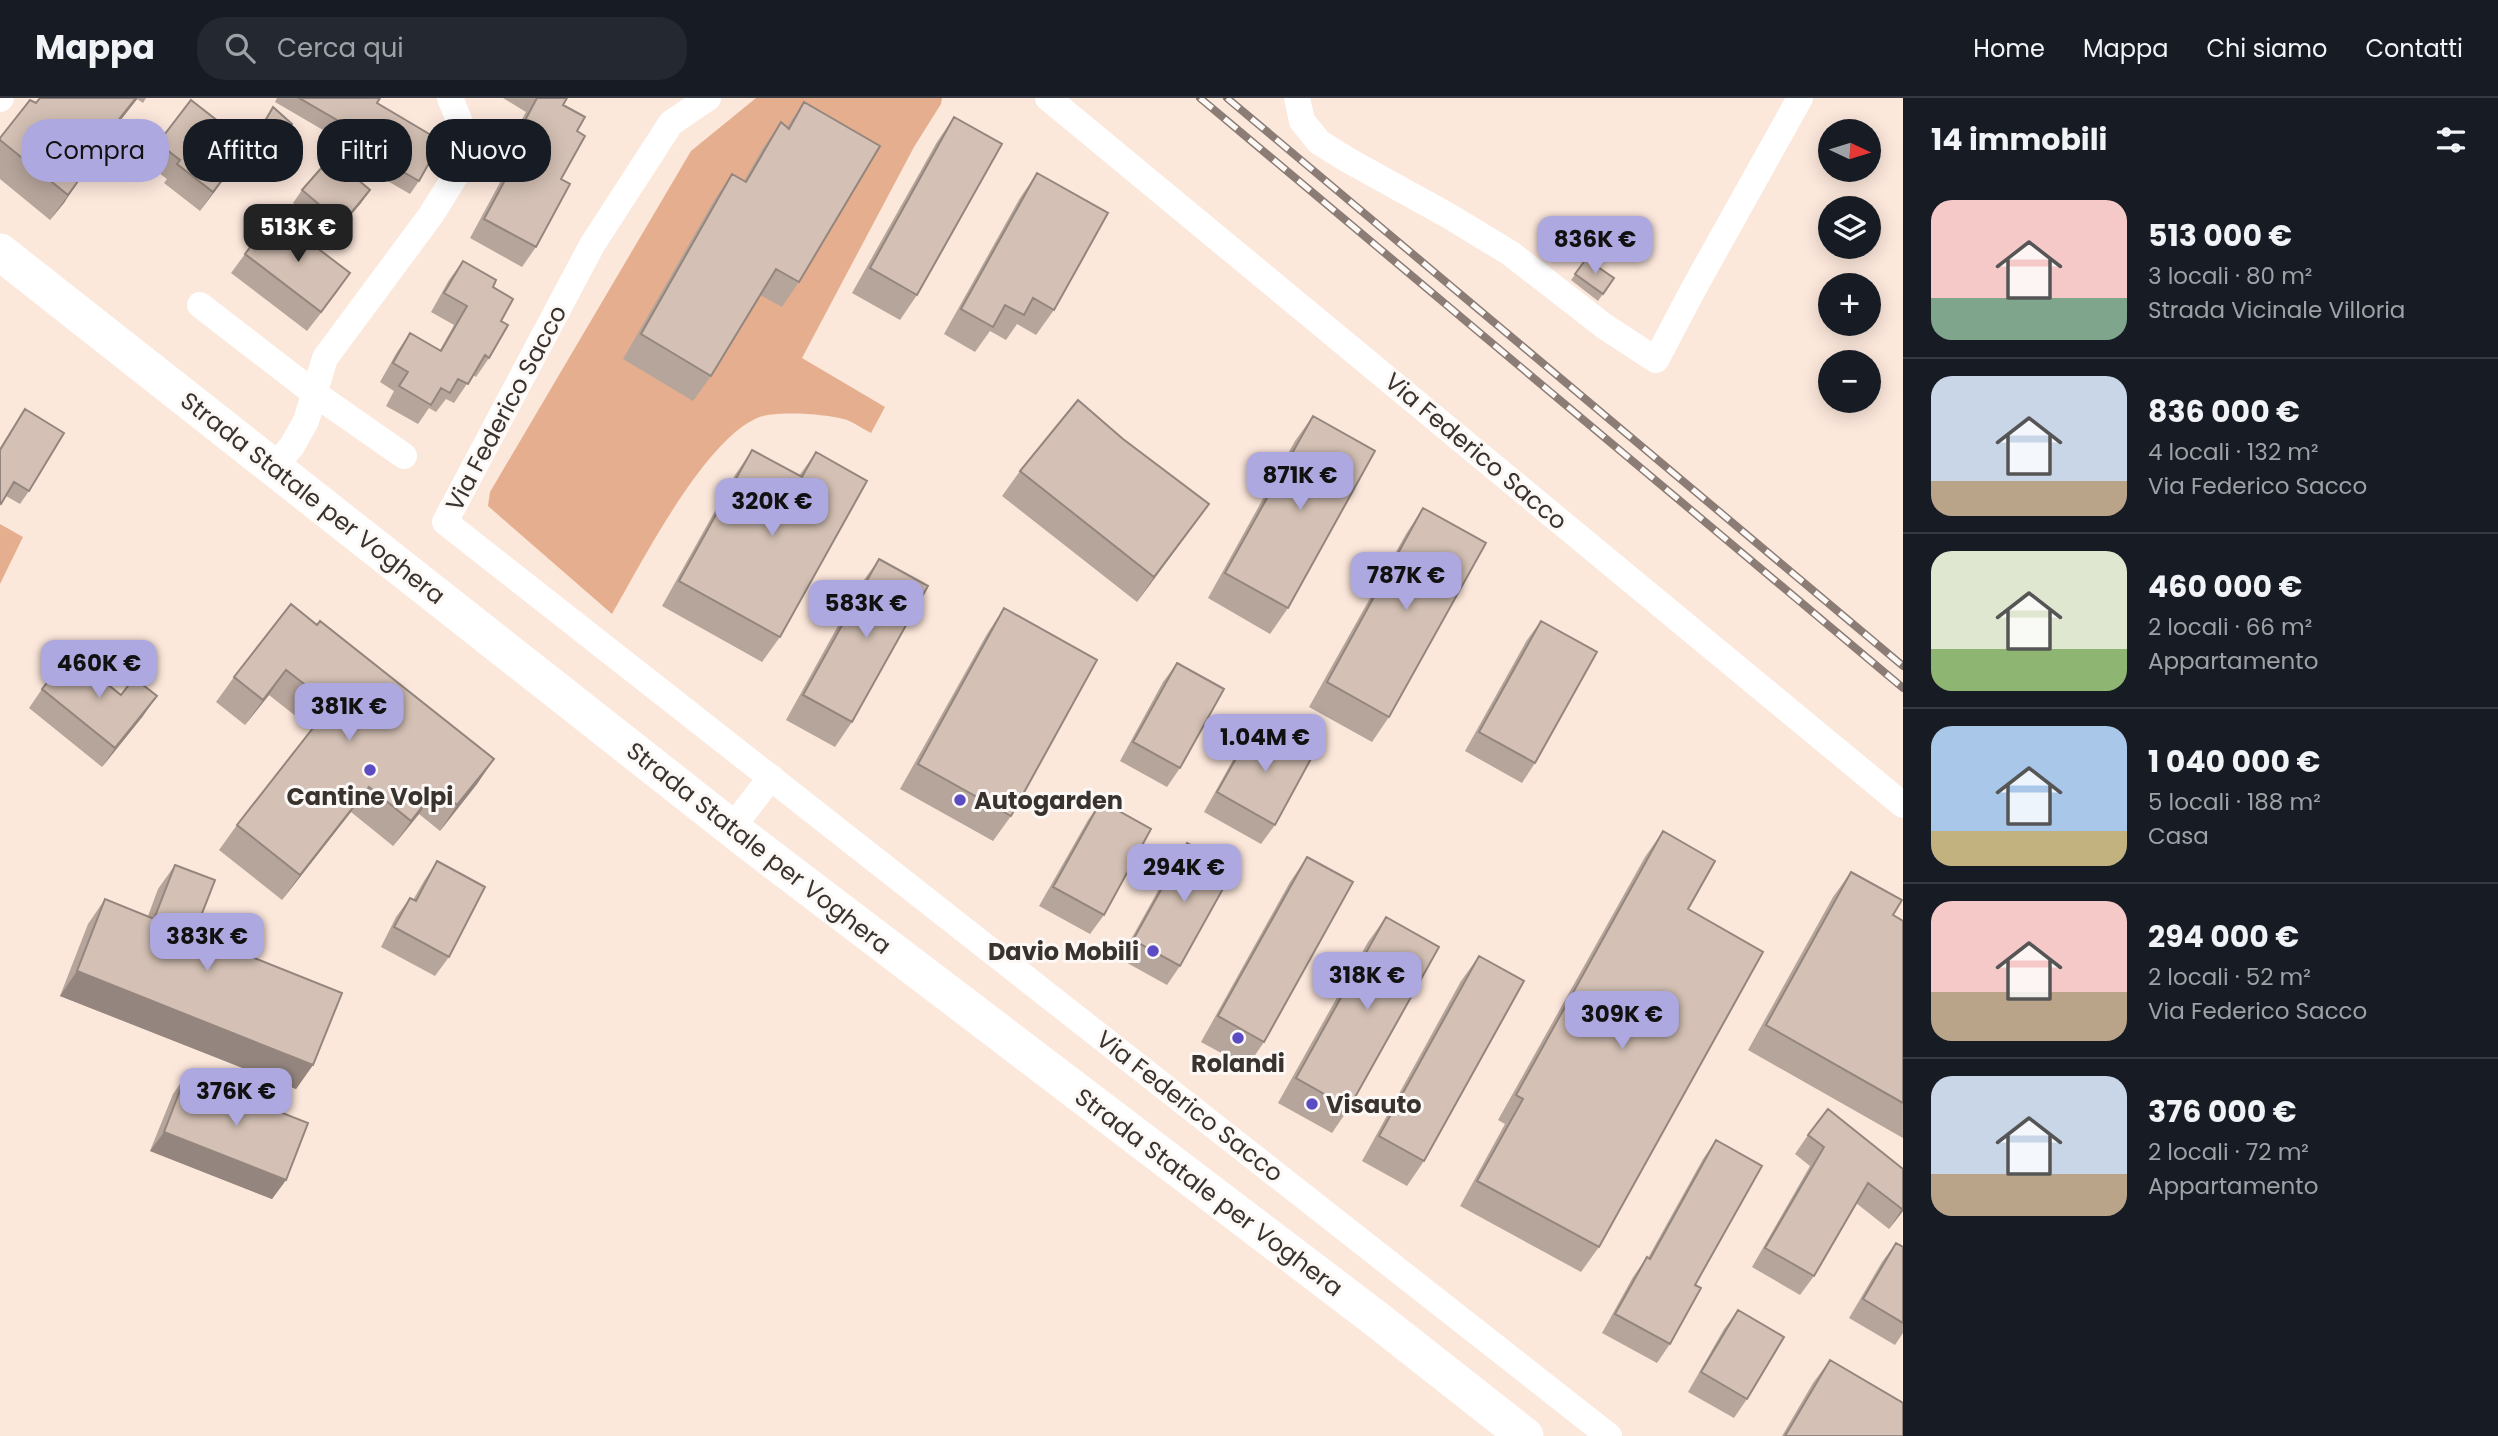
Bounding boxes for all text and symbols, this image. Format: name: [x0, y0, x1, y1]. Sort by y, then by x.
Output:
search box: [197, 17, 687, 80]
text: Mappa: [35, 24, 155, 71]
icon: search: [221, 29, 259, 67]
text: Cerca qui: [277, 30, 404, 66]
text: Home: [1973, 32, 2045, 65]
text: Mappa: [2083, 32, 2168, 65]
text: Chi siamo: [2206, 32, 2327, 65]
text: Contatti: [2365, 32, 2463, 65]
text: 14 immobili: [1931, 118, 2107, 161]
chip: Compra: [21, 119, 169, 182]
chip: Affitta: [183, 119, 303, 182]
chip: Filtri: [317, 119, 412, 182]
chip: Nuovo: [426, 119, 551, 182]
north arrow: [1818, 119, 1881, 182]
map controls: [1818, 119, 1881, 413]
icon: filters: [2432, 121, 2470, 159]
button: layers: [1818, 196, 1881, 259]
pin: 513K €: [241, 204, 355, 264]
text: 513K €: [260, 211, 336, 243]
text: 513 000 €: [2148, 214, 2292, 257]
pin: 836K €: [1538, 216, 1652, 276]
text: 836K €: [1554, 223, 1636, 255]
icon: home: [1987, 228, 2071, 312]
text: 3 locali · 80 m²: [2148, 260, 2312, 292]
button: +: [1818, 273, 1881, 336]
text: Strada Vicinale Villoria: [2148, 294, 2405, 326]
street label: Via Federico Sacco: [438, 299, 574, 517]
button: −: [1818, 350, 1881, 413]
street label: Via Federico Sacco: [1378, 365, 1574, 537]
street label: Strada Statale per Voghera: [174, 384, 452, 612]
text: 836 000 €: [2148, 390, 2300, 433]
icon: home: [1987, 404, 2071, 488]
text: 4 locali · 132 m²: [2148, 436, 2319, 468]
pin: 871K €: [1243, 452, 1357, 512]
text: 871K €: [1262, 459, 1338, 491]
text: Via Federico Sacco: [2148, 470, 2367, 502]
pin: 320K €: [715, 478, 829, 538]
text: 320K €: [731, 485, 813, 517]
pin: 787K €: [1349, 552, 1463, 612]
text: 787K €: [1367, 559, 1445, 591]
text: 460 000 €: [2148, 565, 2302, 608]
icon: home: [1987, 579, 2071, 663]
pin: 583K €: [809, 580, 923, 640]
text: 583K €: [825, 587, 907, 619]
text: 2 locali · 66 m²: [2148, 611, 2312, 643]
pin: 460K €: [42, 640, 156, 700]
text: Appartamento: [2148, 645, 2318, 677]
text: 460K €: [57, 647, 141, 679]
pin: 381K €: [292, 684, 406, 743]
text: 381K €: [311, 690, 387, 722]
pin: 1.04M €: [1200, 714, 1330, 774]
text: 1.04M €: [1220, 721, 1310, 753]
street label: Strada Statale per Voghera: [620, 734, 898, 962]
text: 1 040 000 €: [2148, 740, 2320, 783]
icon: home: [1987, 754, 2071, 838]
marker: Cantine Volpi: [362, 762, 378, 778]
place label: Cantine Volpi: [287, 780, 453, 813]
place label: Autogarden: [974, 784, 1123, 817]
text: 5 locali · 188 m²: [2148, 786, 2321, 818]
marker: Autogarden: [952, 792, 968, 808]
text: Casa: [2148, 820, 2209, 852]
pin: 294K €: [1127, 844, 1241, 904]
text: 294K €: [1143, 851, 1225, 883]
pin: 383K €: [150, 914, 264, 973]
text: 294 000 €: [2148, 915, 2299, 958]
text: 383K €: [166, 920, 248, 952]
icon: home: [1987, 929, 2071, 1013]
place label: Davio Mobili: [988, 935, 1139, 968]
marker: Davio Mobili: [1145, 943, 1161, 959]
pin: 318K €: [1310, 953, 1424, 1012]
text: 318K €: [1329, 959, 1405, 991]
text: 2 locali · 52 m²: [2148, 961, 2311, 993]
pin: 309K €: [1565, 992, 1679, 1051]
text: Via Federico Sacco: [2148, 995, 2367, 1027]
text: 309K €: [1581, 998, 1663, 1030]
street label: Via Federico Sacco: [1090, 1023, 1290, 1189]
marker: Rolandi: [1230, 1030, 1246, 1046]
place label: Rolandi: [1191, 1047, 1285, 1080]
pin: 376K €: [179, 1068, 293, 1128]
text: 376K €: [196, 1075, 276, 1107]
street label: Strada Statale per Voghera: [1068, 1080, 1350, 1304]
place label: Visauto: [1326, 1088, 1422, 1121]
text: 376 000 €: [2148, 1090, 2297, 1133]
marker: Visauto: [1304, 1096, 1320, 1112]
icon: home: [1987, 1104, 2071, 1188]
text: 2 locali · 72 m²: [2148, 1136, 2309, 1168]
text: Appartamento: [2148, 1170, 2318, 1202]

